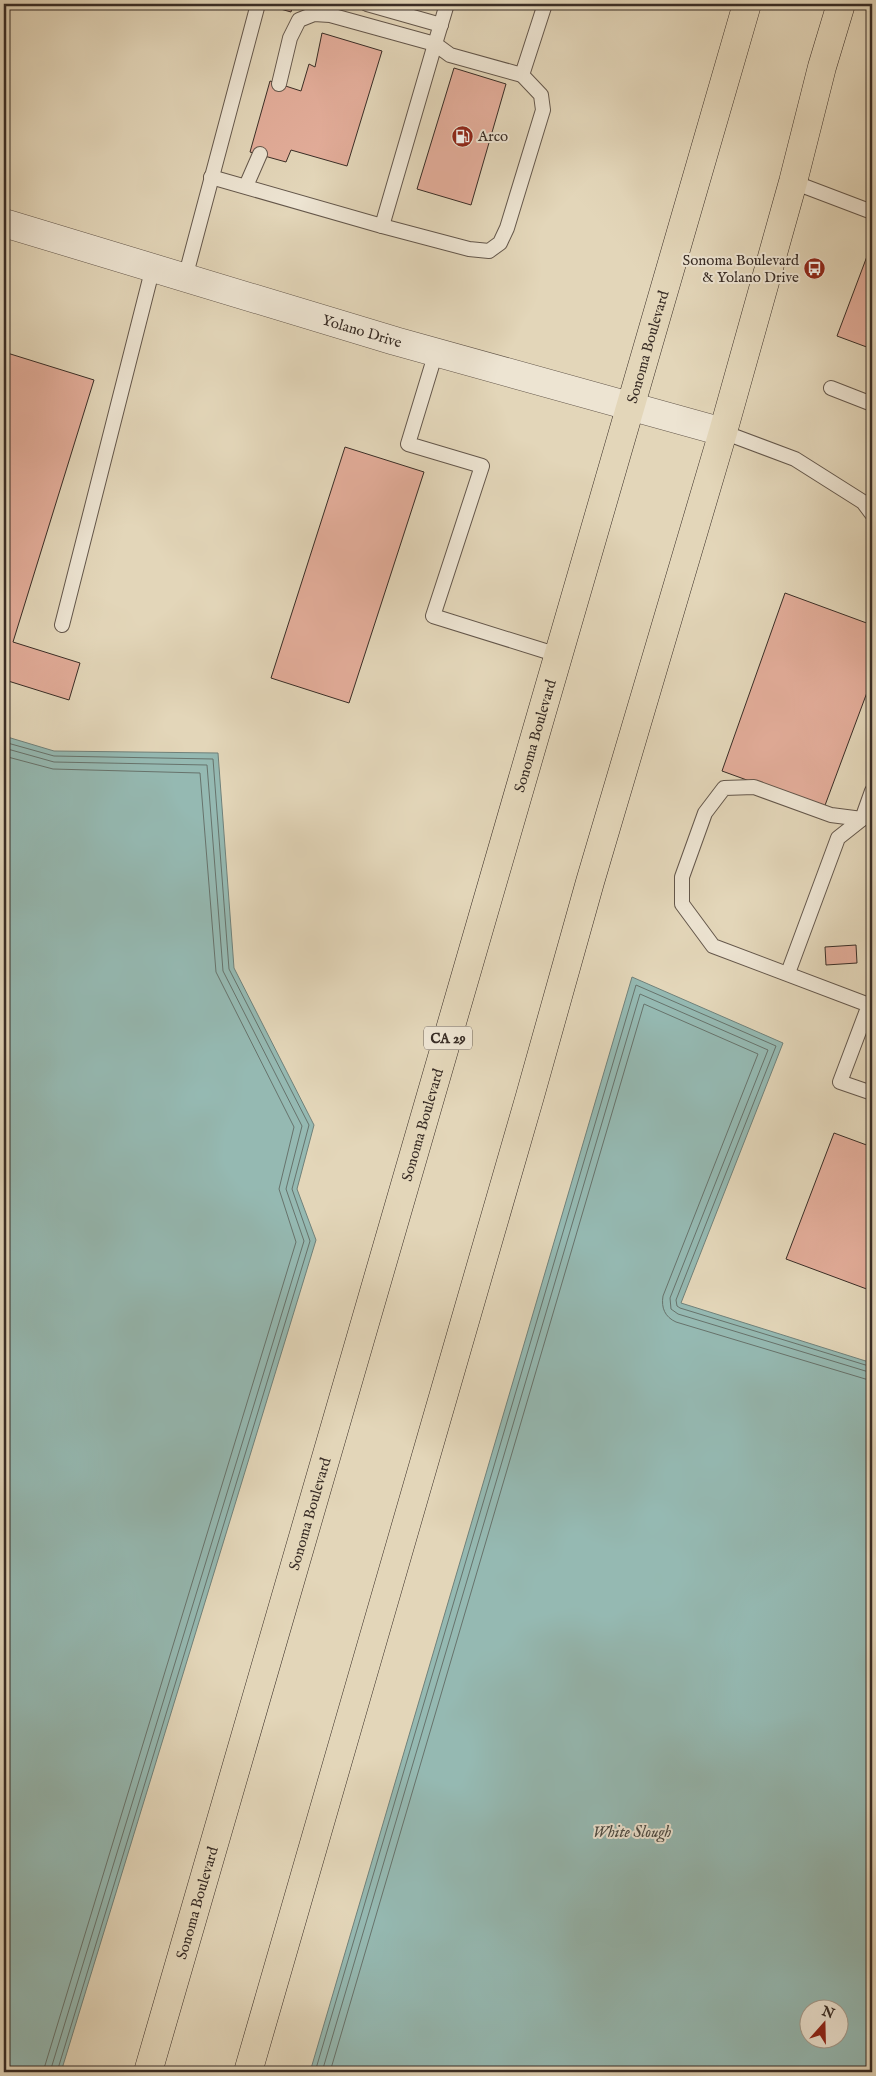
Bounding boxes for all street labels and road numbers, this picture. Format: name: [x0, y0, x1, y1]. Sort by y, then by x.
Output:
street label: Sonoma Boulevard: [623, 287, 674, 406]
street label: Yolano Drive: [320, 311, 404, 352]
street label: Sonoma Boulevard: [510, 677, 561, 795]
road number: CA 29: [424, 1026, 472, 1050]
street label: Sonoma Boulevard: [397, 1066, 448, 1184]
street label: Sonoma Boulevard: [285, 1455, 336, 1573]
street label: Sonoma Boulevard: [172, 1844, 223, 1962]

